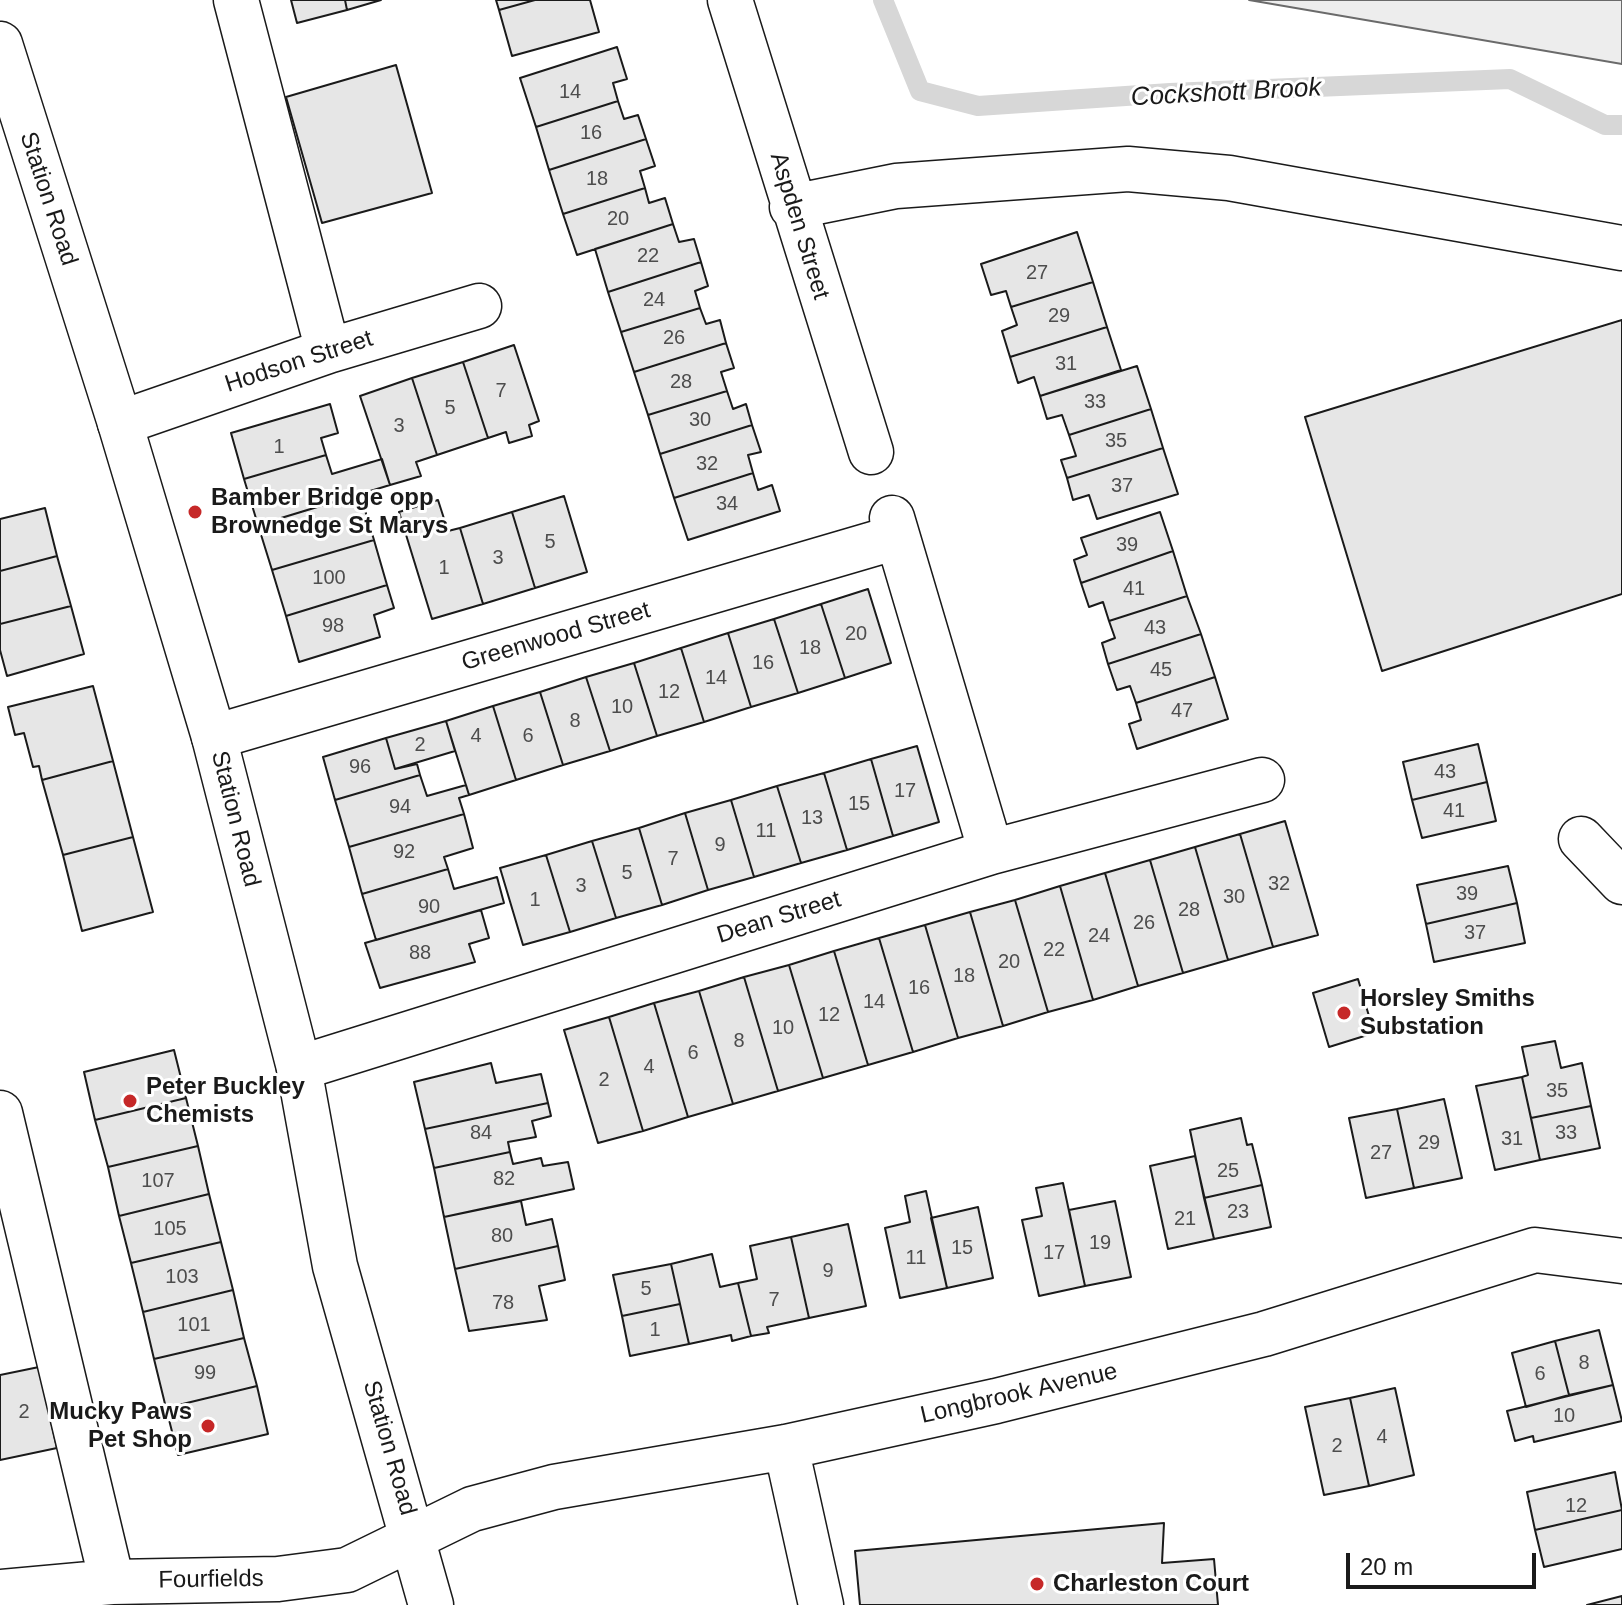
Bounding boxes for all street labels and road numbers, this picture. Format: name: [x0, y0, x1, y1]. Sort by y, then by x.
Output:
street label: Station Road: [13, 129, 83, 269]
street label: Aspden Street: [763, 149, 835, 303]
street label: Hodson Street: [222, 325, 376, 399]
street label: Greenwood Street: [458, 596, 654, 678]
street label: Station Road: [204, 748, 266, 890]
street label: Dean Street: [714, 886, 844, 950]
street label: Longbrook Avenue: [918, 1357, 1120, 1431]
street label: Station Road: [356, 1377, 422, 1519]
street label: Fourfields: [158, 1565, 264, 1595]

